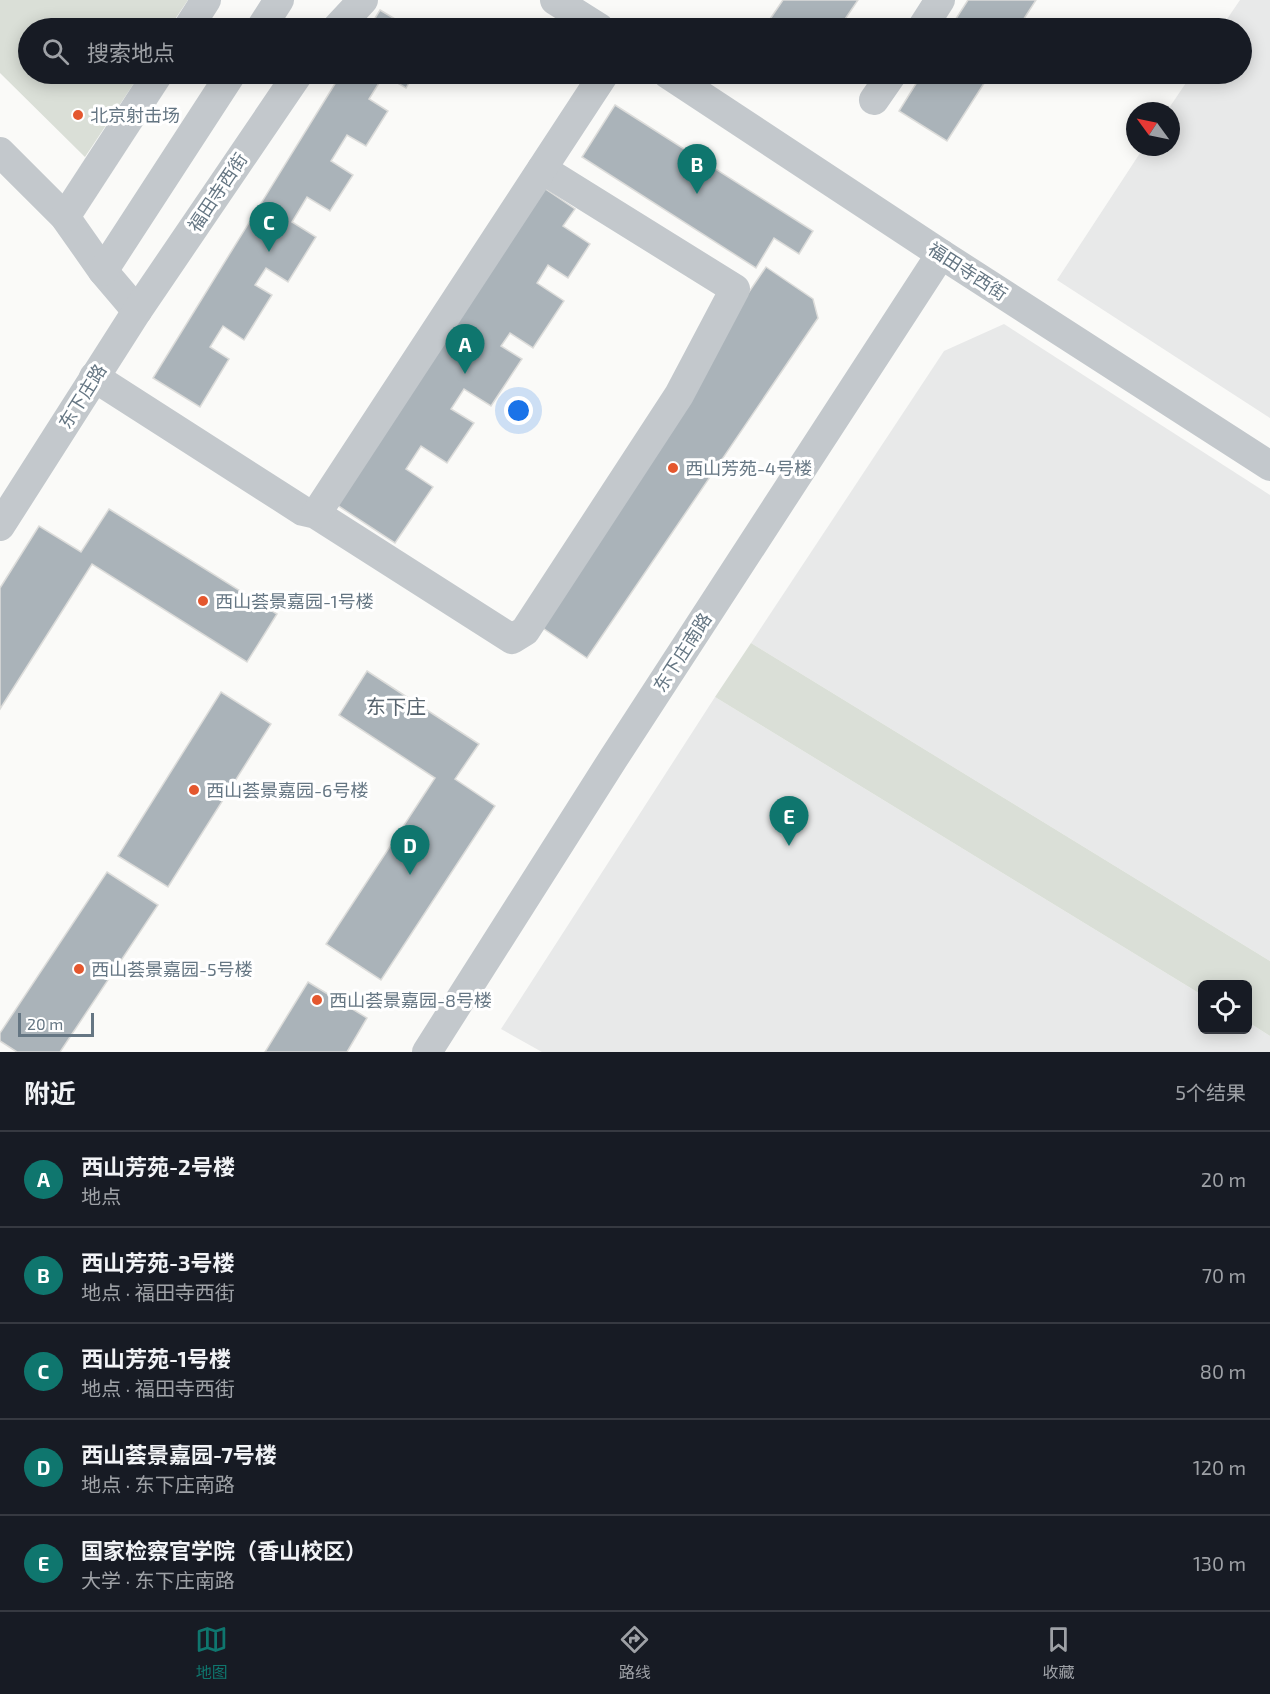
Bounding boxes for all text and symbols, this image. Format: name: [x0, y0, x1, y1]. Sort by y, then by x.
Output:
search box: [18, 18, 1252, 84]
icon: search: [39, 35, 72, 68]
text: 搜索地点: [87, 39, 175, 65]
north arrow: [1126, 102, 1180, 156]
place label: 北京射击场: [90, 104, 180, 126]
marker: 北京射击场: [71, 108, 85, 122]
pin: B: [678, 144, 716, 194]
street label: 福田寺西街: [183, 149, 251, 235]
pin: C: [250, 202, 288, 252]
street label: 福田寺西街: [924, 237, 1012, 305]
pin: A: [446, 324, 484, 374]
street label: 东下庄路: [54, 360, 110, 432]
your location: [504, 396, 533, 425]
place label: 西山芳苑-4号楼: [685, 457, 812, 479]
marker: 西山芳苑-4号楼: [666, 461, 680, 475]
place label: 西山荟景嘉园-1号楼: [215, 590, 374, 612]
marker: 西山荟景嘉园-1号楼: [196, 594, 210, 608]
street label: 东下庄南路: [648, 608, 716, 696]
district label: 东下庄: [366, 694, 426, 718]
place label: 西山荟景嘉园-6号楼: [206, 779, 368, 801]
marker: 西山荟景嘉园-6号楼: [187, 783, 201, 797]
pin: E: [770, 796, 808, 846]
pin: D: [390, 826, 430, 875]
place label: 西山荟景嘉园-5号楼: [91, 958, 253, 980]
marker: 西山荟景嘉园-5号楼: [72, 962, 86, 976]
map controls: [1198, 980, 1252, 1034]
button: locate: [1198, 980, 1252, 1034]
place label: 西山荟景嘉园-8号楼: [329, 989, 492, 1011]
marker: 西山荟景嘉园-8号楼: [310, 993, 324, 1007]
scale bar: [18, 1010, 94, 1038]
text: 20 m: [27, 1014, 63, 1033]
text: 附近: [24, 1077, 76, 1108]
text: 5个结果: [1175, 1080, 1246, 1104]
text: 西山芳苑-2号楼: [81, 1153, 235, 1179]
text: A: [37, 1167, 50, 1191]
text: 20 m: [1201, 1167, 1246, 1191]
text: 地点: [81, 1184, 121, 1208]
text: 西山芳苑-3号楼: [81, 1249, 235, 1275]
text: B: [37, 1263, 50, 1287]
text: 70 m: [1202, 1263, 1246, 1287]
text: 地点 · 福田寺西街: [81, 1280, 235, 1304]
text: 西山芳苑-1号楼: [81, 1345, 231, 1371]
text: C: [38, 1359, 49, 1383]
text: 80 m: [1200, 1359, 1246, 1383]
text: 地点 · 福田寺西街: [81, 1376, 235, 1400]
text: 西山荟景嘉园-7号楼: [81, 1441, 277, 1467]
text: D: [37, 1455, 50, 1479]
text: 120 m: [1193, 1455, 1246, 1479]
text: 地点 · 东下庄南路: [81, 1472, 235, 1496]
text: 国家检察官学院（香山校区）: [81, 1537, 367, 1563]
text: E: [38, 1551, 49, 1575]
text: 130 m: [1193, 1551, 1246, 1575]
text: 大学 · 东下庄南路: [81, 1568, 235, 1592]
tab: 地图: [195, 1623, 228, 1683]
tab: 路线: [618, 1623, 651, 1683]
tab: 收藏: [1042, 1623, 1075, 1683]

